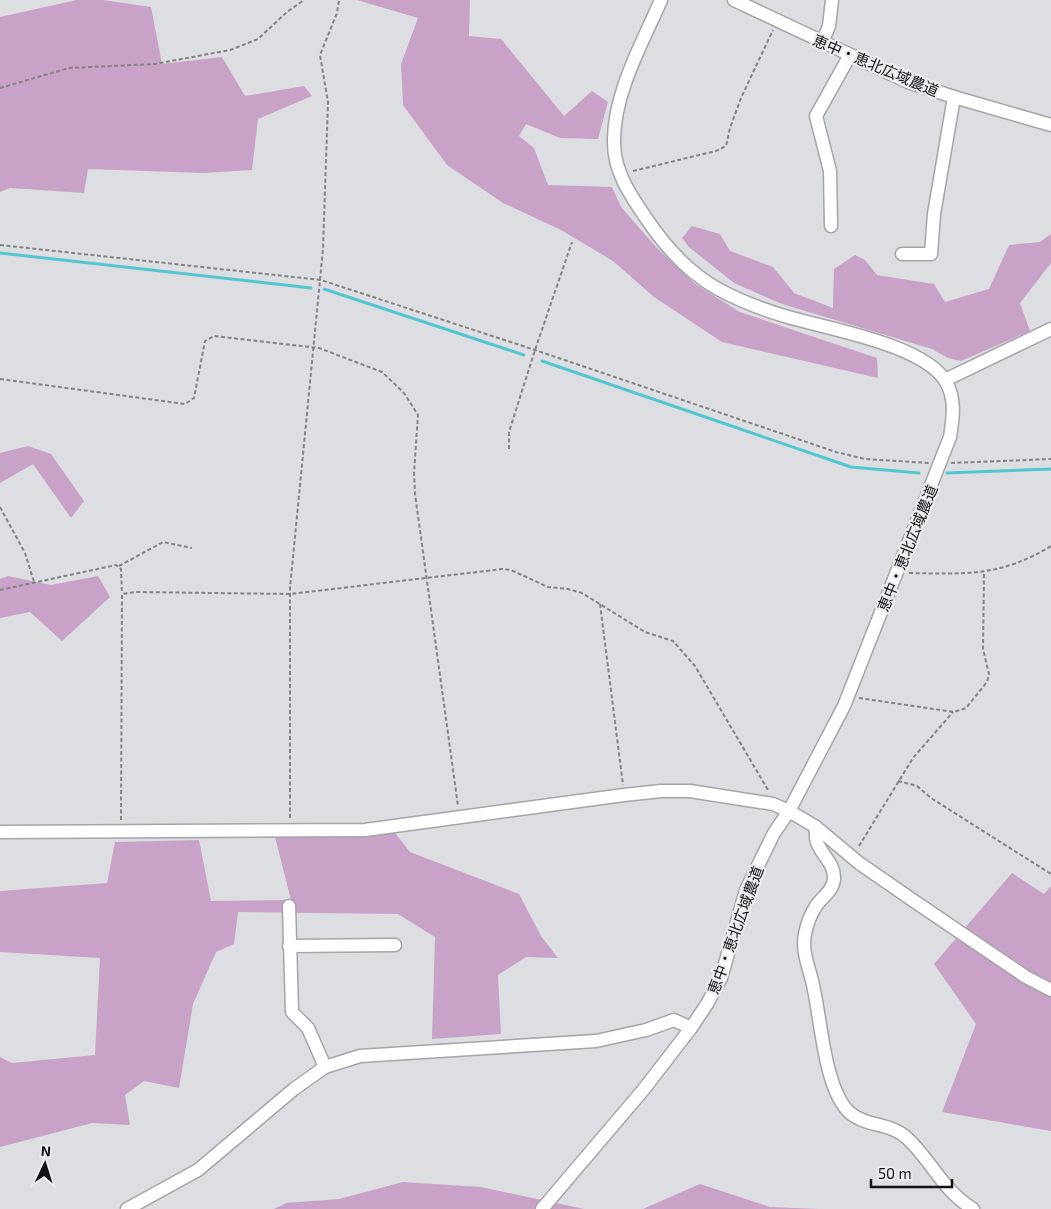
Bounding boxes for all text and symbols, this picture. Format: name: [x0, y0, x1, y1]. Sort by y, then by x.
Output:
street label: 恵中・恵北広域農道: [810, 30, 942, 100]
street label: 恵中・恵北広域農道: [873, 482, 941, 614]
street label: 恵中・恵北広域農道: [703, 863, 767, 997]
north arrow: [20, 1139, 70, 1189]
text: N: [40, 1142, 52, 1159]
scale bar: [871, 1156, 952, 1188]
text: 50 m: [878, 1164, 912, 1182]

